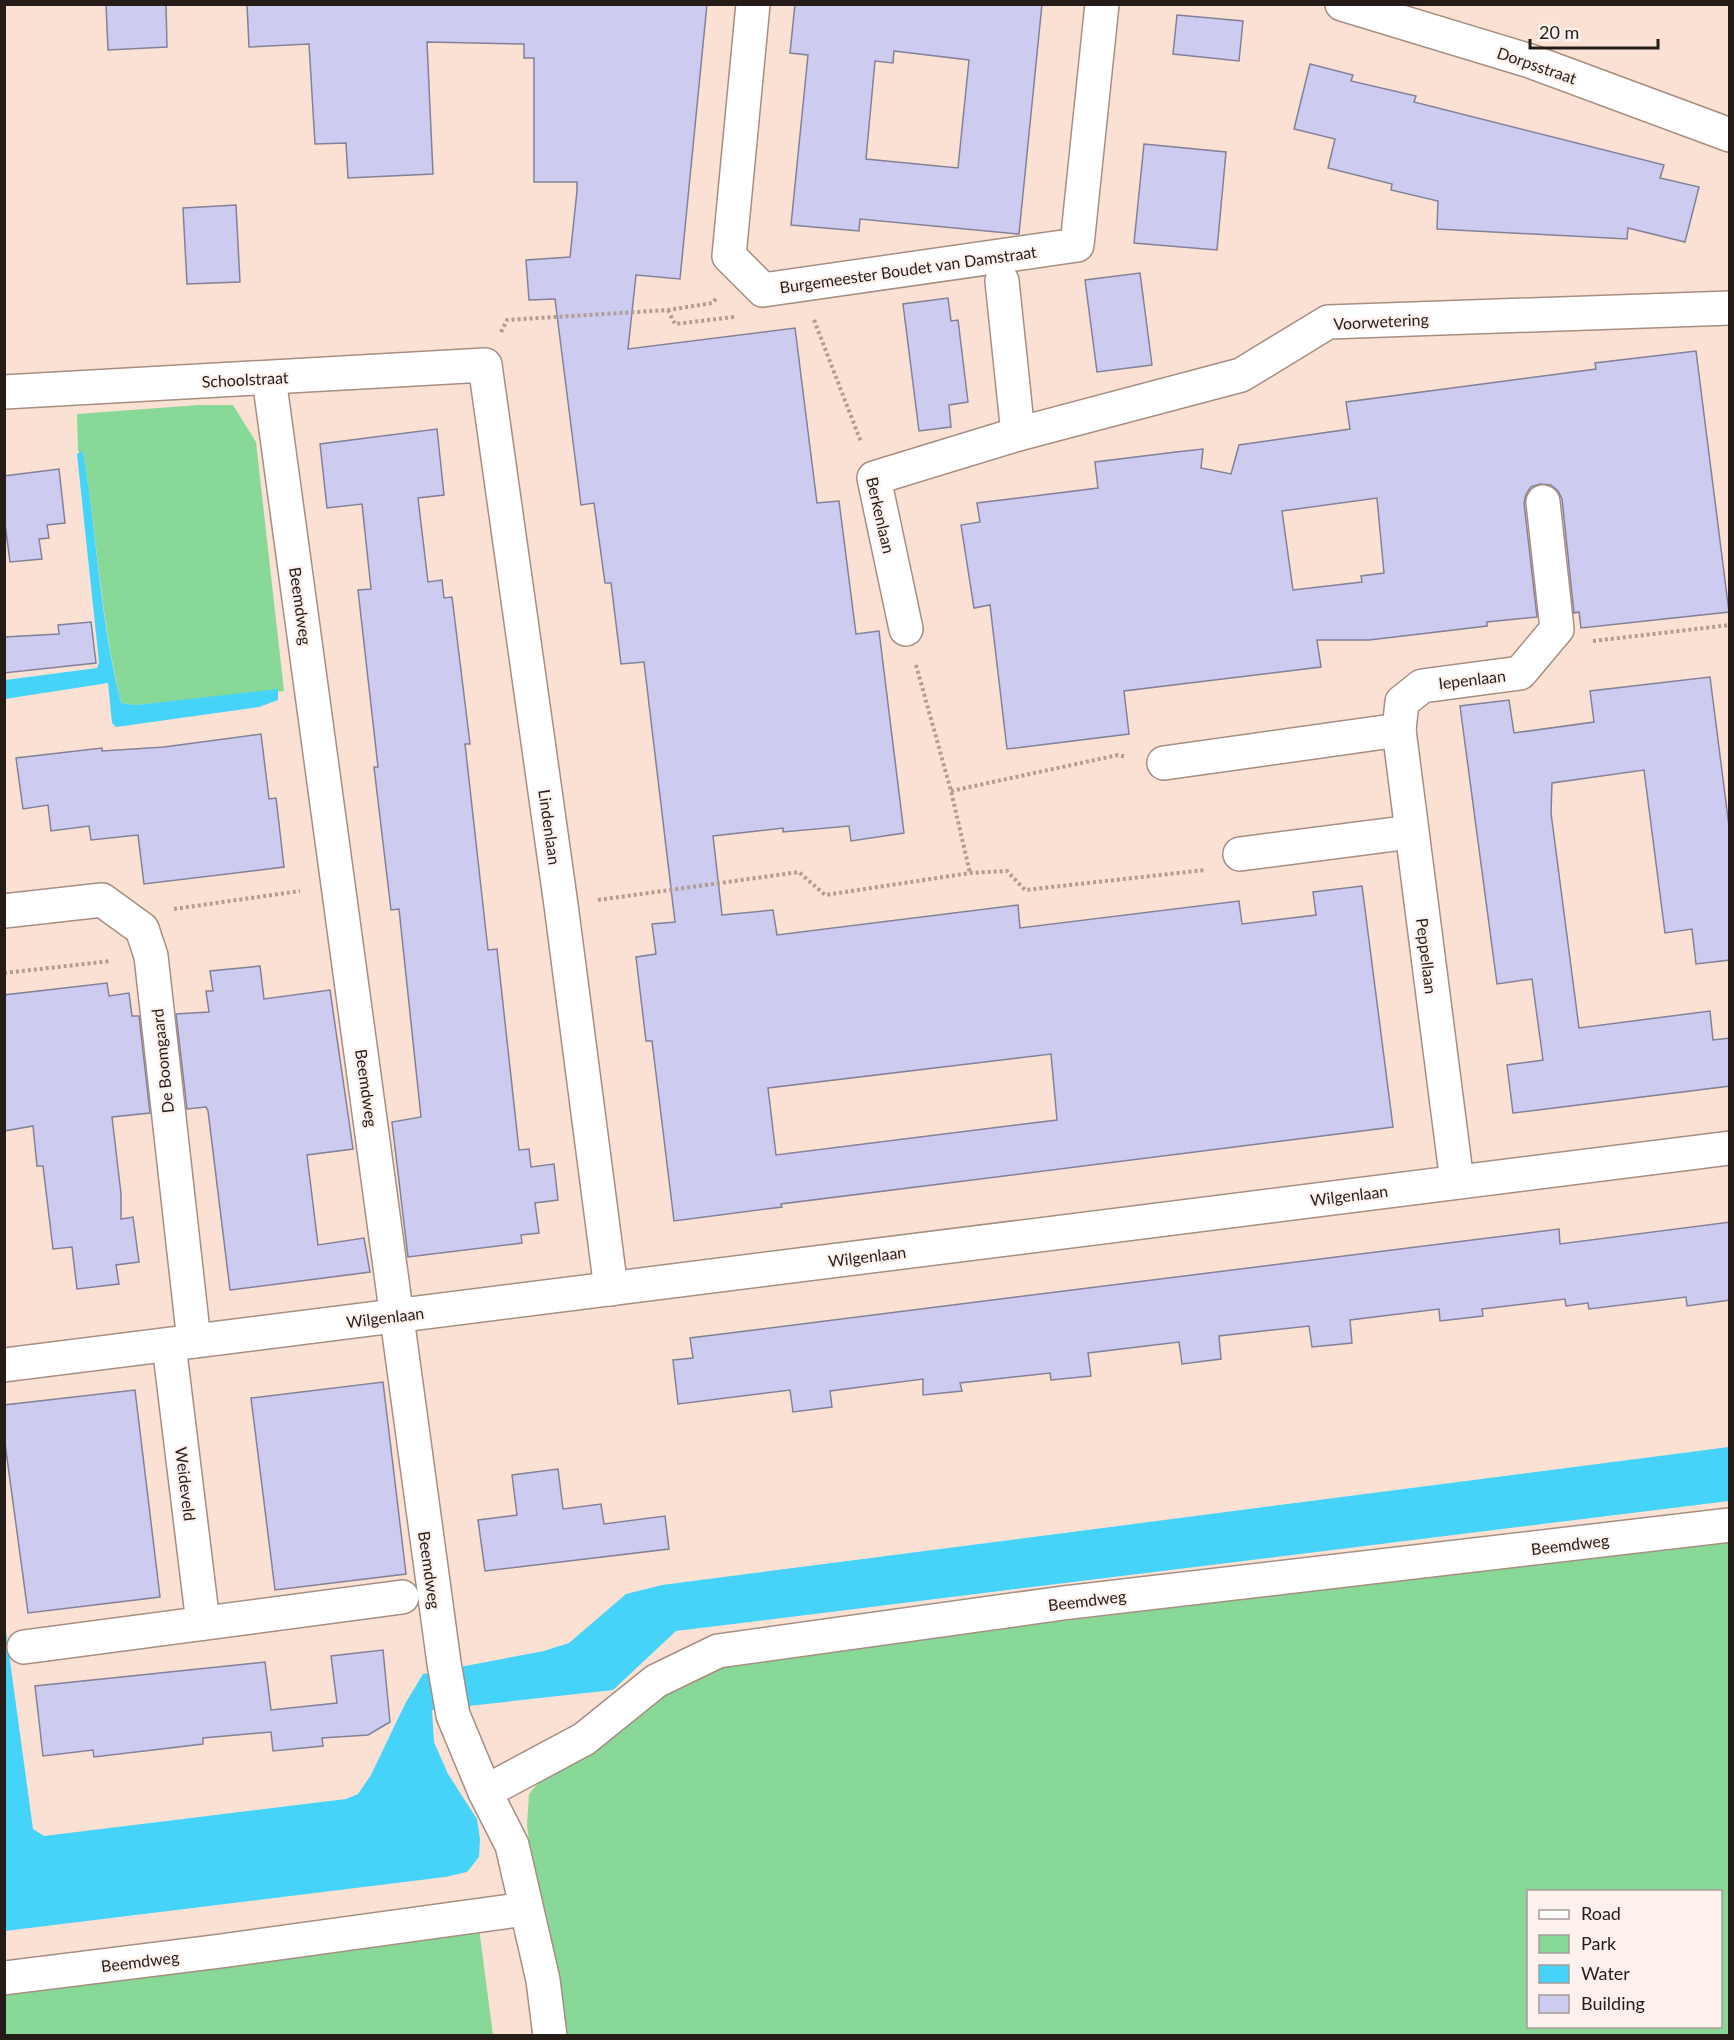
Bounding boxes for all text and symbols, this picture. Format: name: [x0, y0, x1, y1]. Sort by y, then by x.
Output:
scale bar: [1530, 12, 1658, 50]
text: 20 m: [1539, 21, 1579, 43]
street label: Dorpsstraat: [1495, 43, 1579, 88]
street label: Burgemeester Boudet van Damstraat: [778, 242, 1038, 296]
street label: Voorwetering: [1333, 309, 1429, 333]
street label: Schoolstraat: [201, 367, 289, 391]
street label: Berkenlaan: [863, 475, 899, 555]
street label: Beemdweg: [286, 566, 316, 646]
street label: Iepenlaan: [1437, 665, 1507, 693]
street label: Lindenlaan: [535, 788, 565, 866]
street label: Peppellaan: [1413, 917, 1441, 995]
street label: De Boomgaard: [147, 1008, 177, 1114]
street label: Beemdweg: [352, 1048, 382, 1128]
street label: Wilgenlaan: [1309, 1181, 1389, 1209]
street label: Wilgenlaan: [827, 1242, 907, 1270]
street label: Wilgenlaan: [345, 1303, 425, 1331]
street label: Weideveld: [172, 1446, 200, 1522]
street label: Beemdweg: [415, 1530, 445, 1610]
street label: Beemdweg: [1530, 1530, 1610, 1558]
street label: Beemdweg: [1047, 1586, 1127, 1614]
legend: [1527, 1890, 1722, 2028]
text: Road: [1581, 1902, 1621, 1924]
text: Park: [1581, 1932, 1617, 1954]
street label: Beemdweg: [100, 1947, 180, 1975]
text: Water: [1581, 1962, 1630, 1984]
text: Building: [1581, 1992, 1645, 2014]

